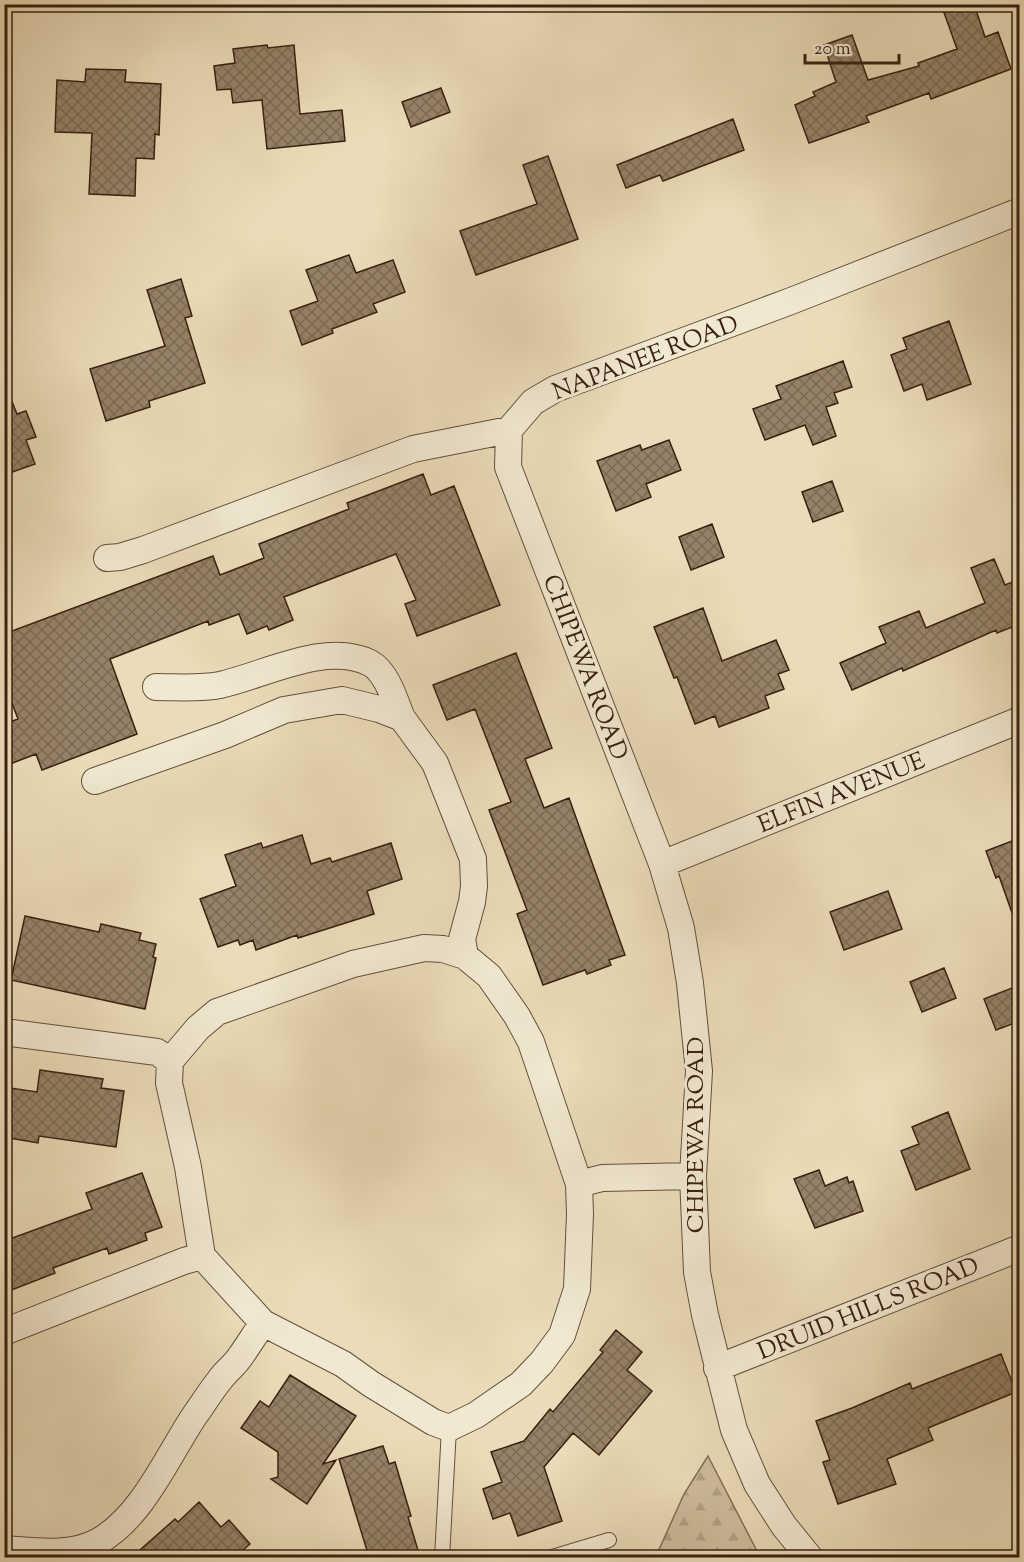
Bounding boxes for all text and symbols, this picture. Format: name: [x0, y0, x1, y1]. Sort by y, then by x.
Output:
scale bar: [805, 27, 900, 65]
text: 20 m: [814, 37, 851, 63]
street label: NAPANEE ROAD: [548, 308, 744, 410]
street label: CHIPEWA ROAD: [533, 570, 635, 766]
street label: ELFIN AVENUE: [753, 745, 931, 843]
street label: CHIPEWA ROAD: [680, 1037, 714, 1233]
street label: DRUID HILLS ROAD: [753, 1250, 985, 1370]

